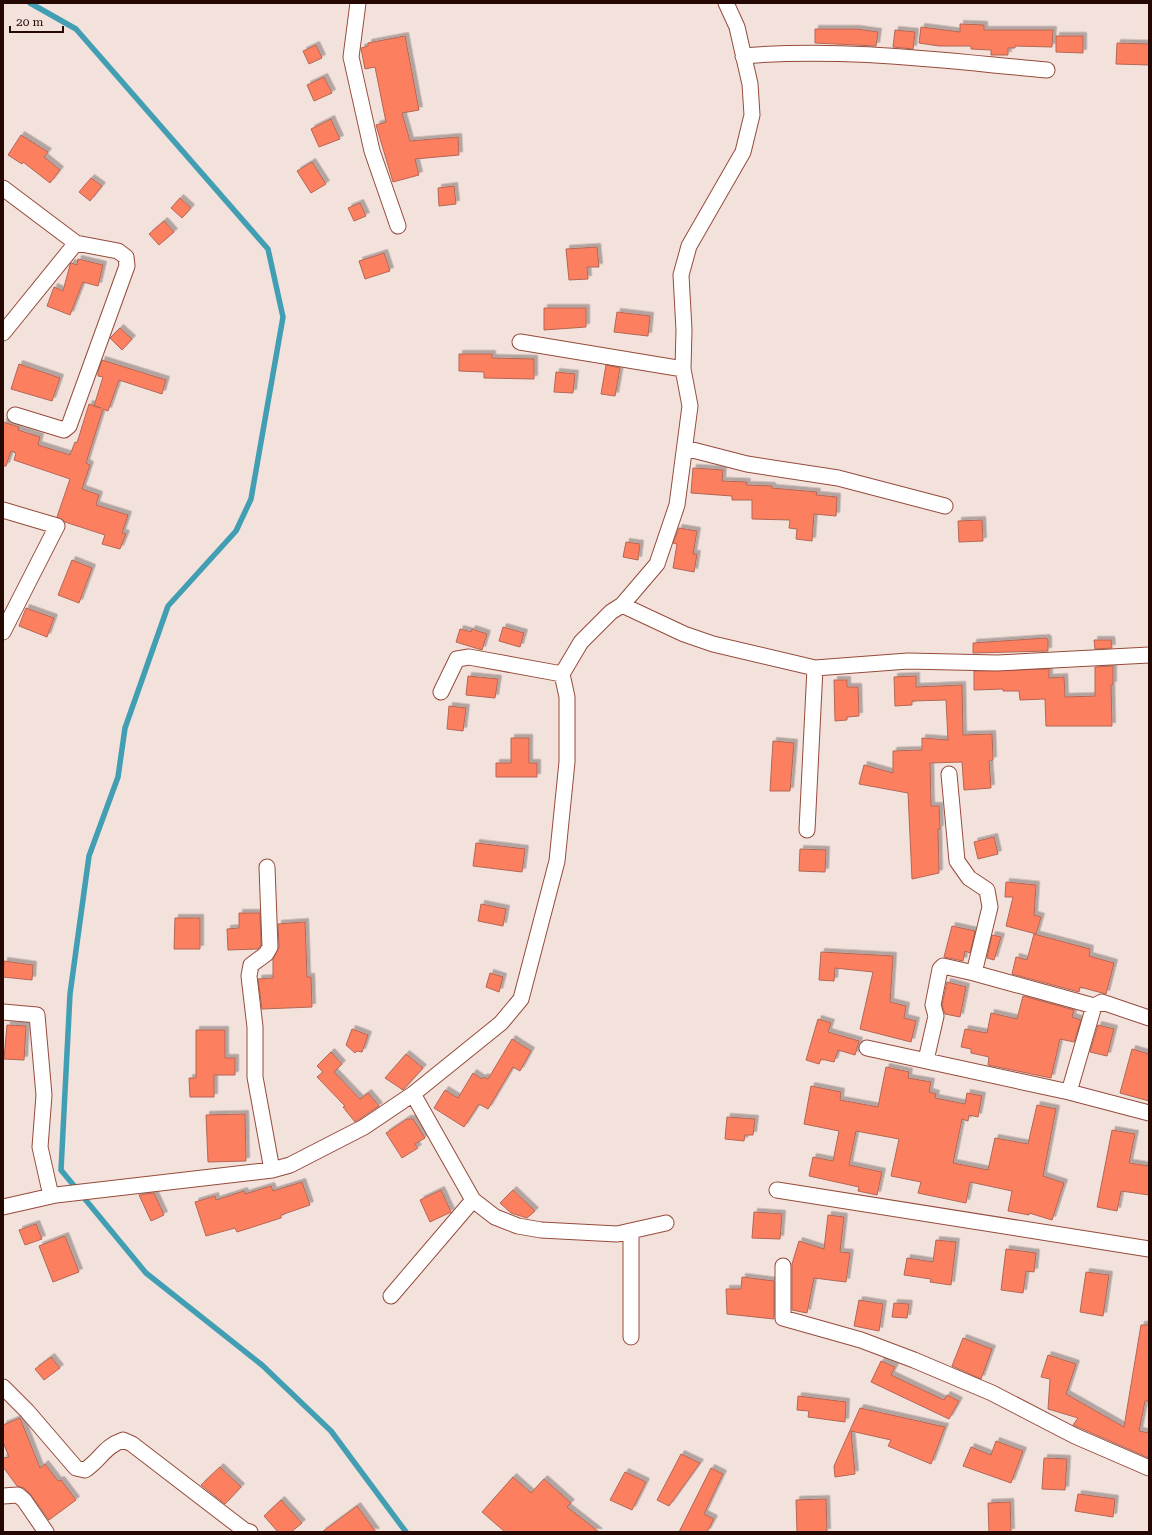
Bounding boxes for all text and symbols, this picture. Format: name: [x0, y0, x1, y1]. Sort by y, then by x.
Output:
scale bar: [10, 8, 63, 34]
text: 20 m: [16, 15, 43, 29]

